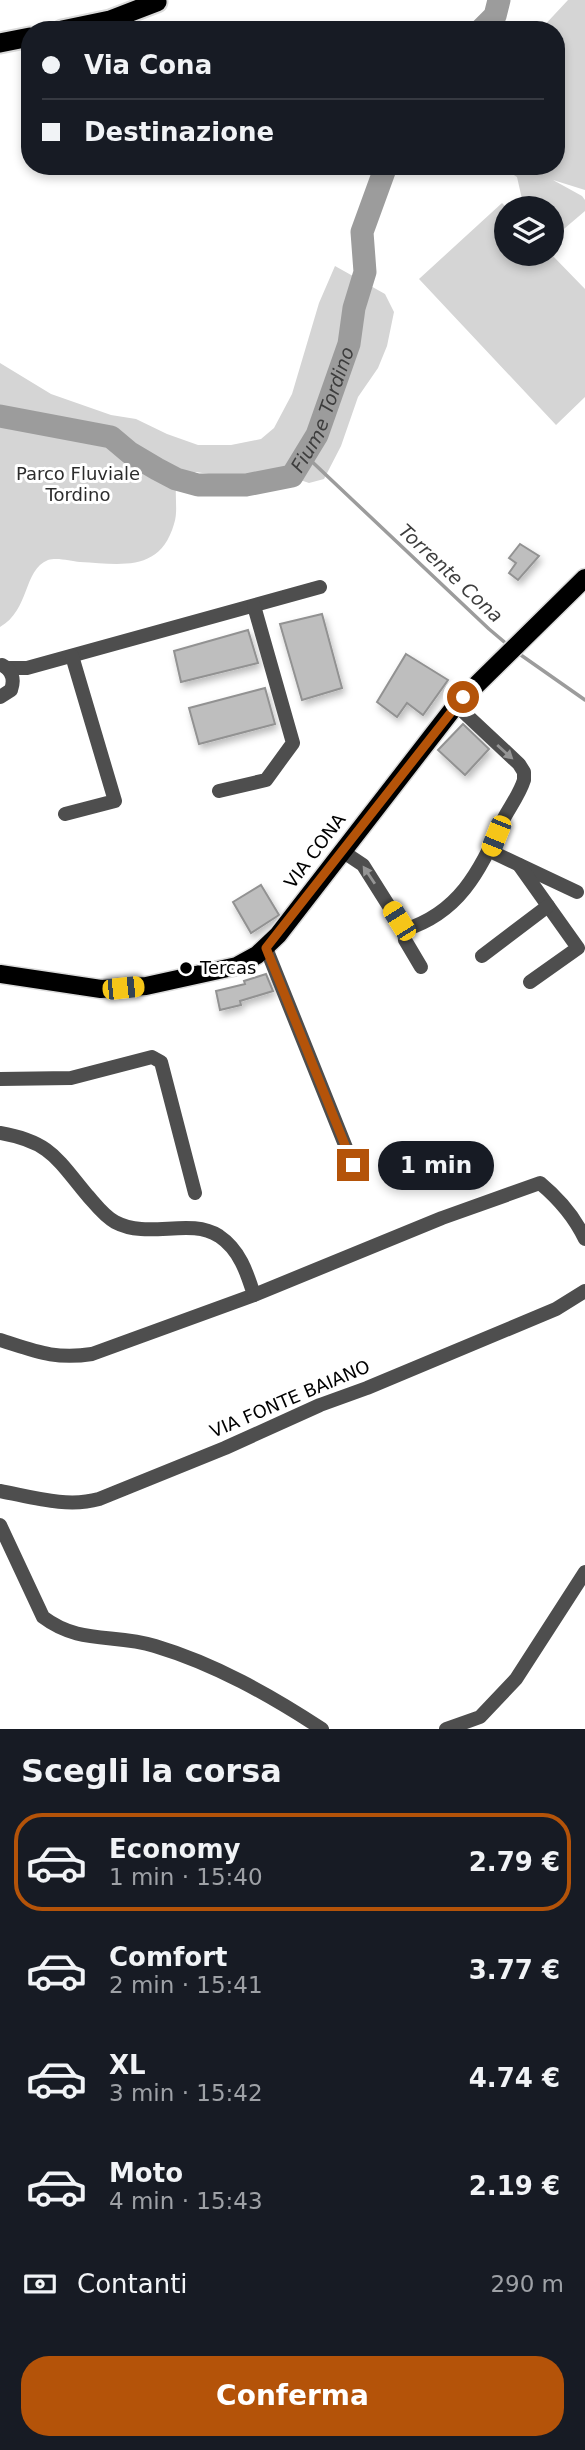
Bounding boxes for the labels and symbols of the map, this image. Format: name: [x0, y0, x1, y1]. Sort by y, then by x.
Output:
water label: Fiume Tordino: [286, 344, 358, 476]
park label: Parco Fluviale Tordino: [16, 463, 140, 505]
water label: Torrente Cona: [394, 519, 508, 627]
route start: [447, 681, 479, 713]
one-way arrow: [496, 744, 514, 760]
street label: VIA CONA: [280, 809, 350, 892]
car: [479, 813, 514, 859]
one-way arrow: [362, 866, 376, 884]
car: [379, 898, 420, 944]
place label: Tercas: [199, 957, 256, 978]
marker: Tercas: [178, 960, 194, 976]
car: [102, 975, 145, 1001]
callout: 1 min: [378, 1140, 493, 1190]
route end: [337, 1149, 369, 1181]
street label: VIA FONTE BAIANO: [207, 1355, 373, 1442]

